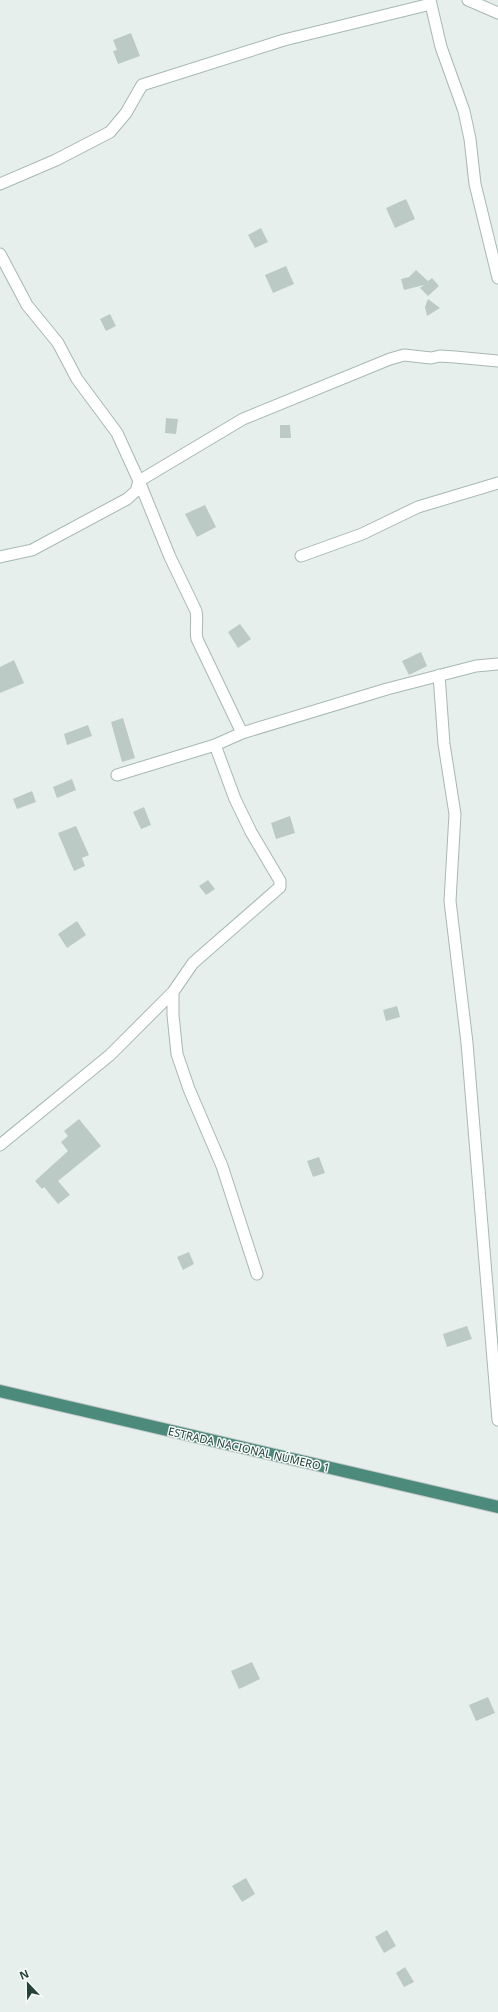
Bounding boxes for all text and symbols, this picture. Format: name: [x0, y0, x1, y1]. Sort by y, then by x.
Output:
street label: ESTRADA NACIONAL NÚMERO 1: [167, 1423, 331, 1475]
north arrow: [8, 1964, 48, 2004]
text: N: [17, 1966, 31, 1983]

